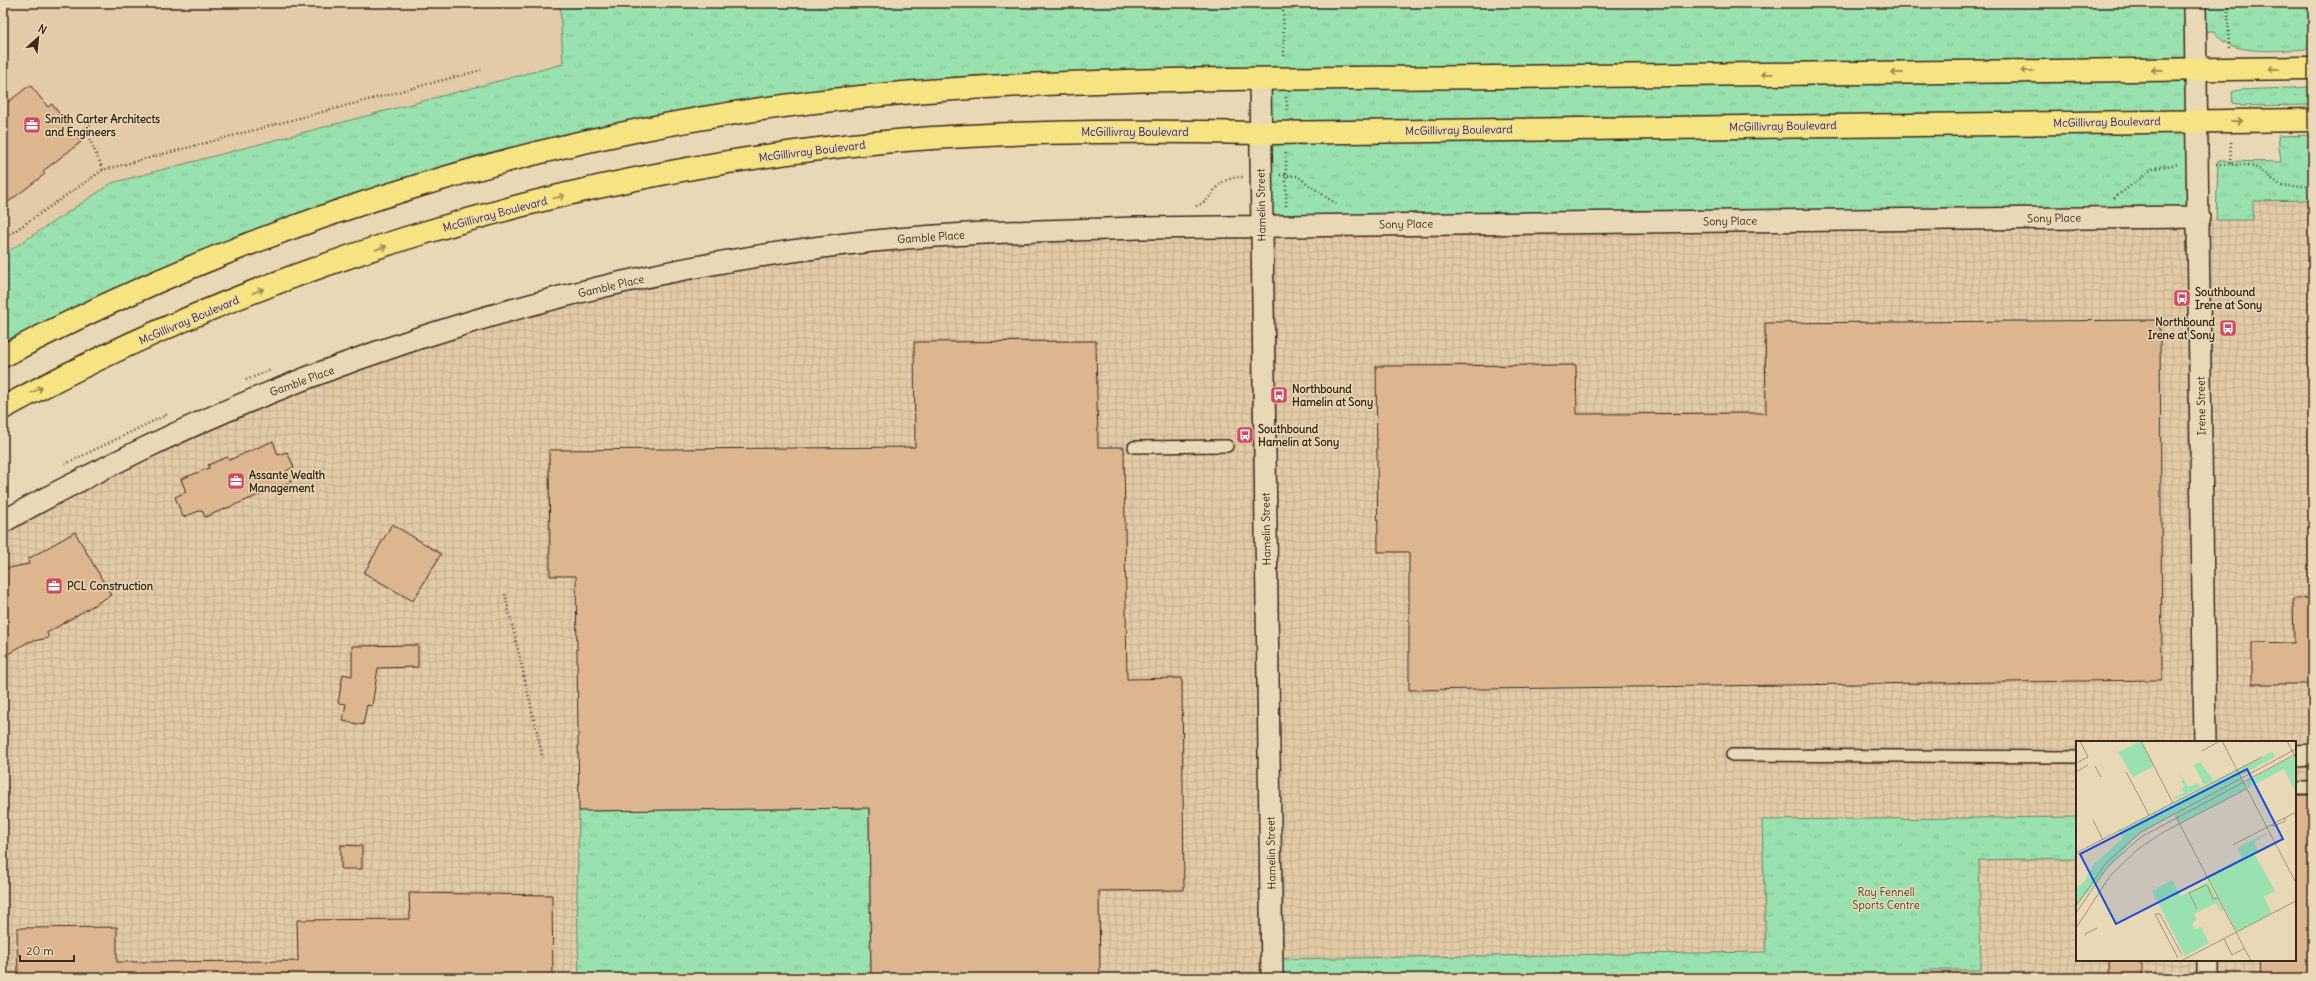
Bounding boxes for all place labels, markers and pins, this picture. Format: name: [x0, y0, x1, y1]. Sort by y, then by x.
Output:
place label: Smith Carter Architects and Engineers: [45, 112, 160, 140]
office icon: Smith Carter Architects and Engineers: [22, 115, 42, 135]
place label: Southbound Irene at Sony: [2195, 285, 2262, 313]
bus stop icon: Southbound Irene at Sony: [2172, 288, 2192, 308]
place label: Northbound Irene at Sony: [2148, 315, 2216, 343]
bus stop icon: Northbound Irene at Sony: [2218, 318, 2238, 338]
place label: Northbound Hamelin at Sony: [1292, 382, 1373, 410]
bus stop icon: Northbound Hamelin at Sony: [1269, 385, 1289, 405]
place label: Southbound Hamelin at Sony: [1258, 422, 1339, 450]
bus stop icon: Southbound Hamelin at Sony: [1235, 425, 1255, 445]
place label: Assante Wealth Management: [249, 468, 326, 496]
office icon: Assante Wealth Management: [226, 471, 246, 491]
office icon: PCL Construction: [44, 576, 64, 596]
place label: PCL Construction: [67, 579, 154, 593]

